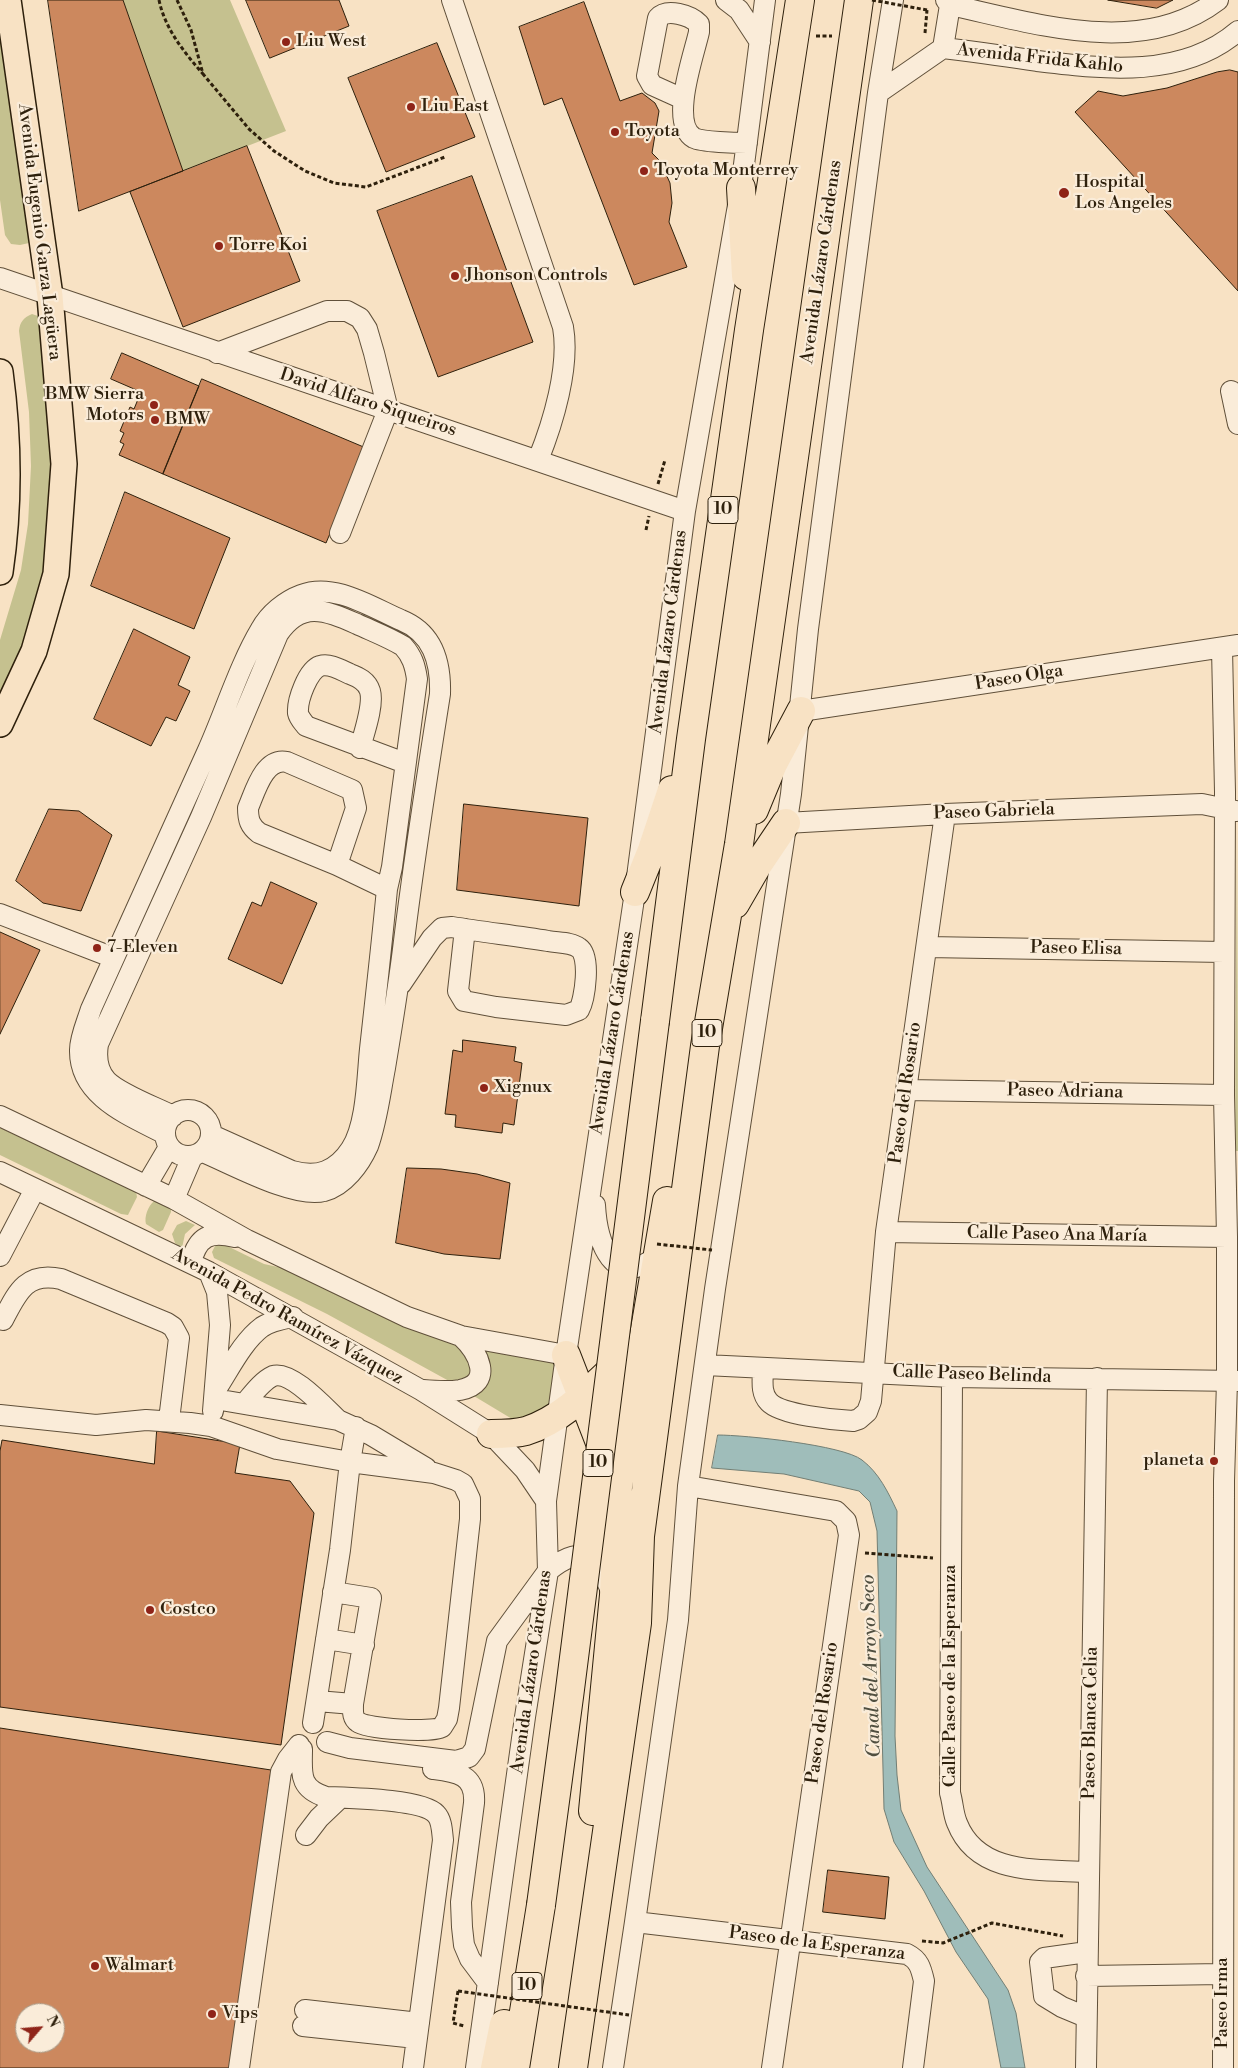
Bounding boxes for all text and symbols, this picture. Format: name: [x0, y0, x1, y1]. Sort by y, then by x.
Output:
place label: Liu West: [296, 31, 366, 53]
marker: Liu West: [280, 36, 292, 48]
street label: Avenida Frida Kahlo: [956, 40, 1124, 78]
place label: Liu East: [421, 96, 489, 118]
marker: Liu East: [405, 101, 417, 113]
street label: Avenida Eugenio Garza Lagüera: [13, 102, 65, 362]
place label: Toyota: [625, 121, 680, 143]
marker: Toyota: [609, 126, 621, 138]
street label: Avenida Lázaro Cárdenas: [797, 159, 847, 365]
place label: Toyota Monterrey: [654, 160, 798, 182]
marker: Toyota Monterrey: [638, 165, 650, 177]
place label: Hospital Los Angeles: [1075, 172, 1172, 214]
marker: Hospital Los Angeles: [1057, 186, 1071, 200]
place label: Torre Koi: [229, 235, 308, 257]
marker: Torre Koi: [213, 240, 225, 252]
place label: Jhonson Controls: [465, 265, 608, 287]
marker: Jhonson Controls: [449, 270, 461, 282]
street label: David Alfaro Siqueiros: [277, 364, 459, 442]
place label: BMW Sierra Motors: [45, 384, 144, 426]
marker: BMW Sierra Motors: [148, 399, 160, 411]
place label: BMW: [165, 409, 210, 431]
marker: BMW: [149, 414, 161, 426]
road number: 10: [708, 496, 738, 524]
street label: Avenida Lázaro Cárdenas: [646, 529, 692, 735]
street label: Paseo Olga: [973, 660, 1065, 696]
street label: Paseo Gabriela: [933, 799, 1055, 825]
street label: Avenida Lázaro Cárdenas: [586, 930, 640, 1136]
place label: 7-Eleven: [107, 937, 178, 959]
street label: Paseo Elisa: [1030, 937, 1122, 961]
marker: 7-Eleven: [91, 942, 103, 954]
road number: 10: [692, 1020, 722, 1046]
street label: Paseo del Rosario: [885, 1021, 927, 1165]
place label: Xignux: [494, 1077, 551, 1099]
street label: Paseo Adriana: [1007, 1080, 1123, 1104]
marker: Xignux: [478, 1082, 490, 1094]
street label: Calle Paseo Ana María: [967, 1223, 1147, 1247]
street label: Avenida Pedro Ramírez Vázquez: [167, 1244, 407, 1390]
street label: Calle Paseo Belinda: [892, 1361, 1052, 1389]
road number: 10: [583, 1450, 613, 1476]
place label: planeta: [1144, 1450, 1204, 1472]
marker: planeta: [1208, 1455, 1220, 1467]
street label: Calle Paseo de la Esperanza: [940, 1565, 962, 1787]
street label: Avenida Lázaro Cárdenas: [507, 1569, 557, 1775]
water label: Canal del Arroyo Seco: [857, 1574, 887, 1758]
place label: Costco: [160, 1599, 216, 1621]
marker: Costco: [144, 1604, 156, 1616]
street label: Paseo del Rosario: [802, 1641, 844, 1785]
street label: Paseo Blanca Celia: [1079, 1646, 1103, 1800]
street label: Paseo de la Esperanza: [728, 1922, 906, 1966]
place label: Walmart: [105, 1955, 174, 1977]
street label: Paseo Irma: [1212, 1957, 1234, 2049]
marker: Walmart: [89, 1960, 101, 1972]
road number: 10: [512, 1972, 542, 2000]
north arrow: [15, 2003, 65, 2053]
place label: Vips: [222, 2003, 258, 2025]
marker: Vips: [206, 2008, 218, 2020]
text: N: [42, 2013, 63, 2031]

